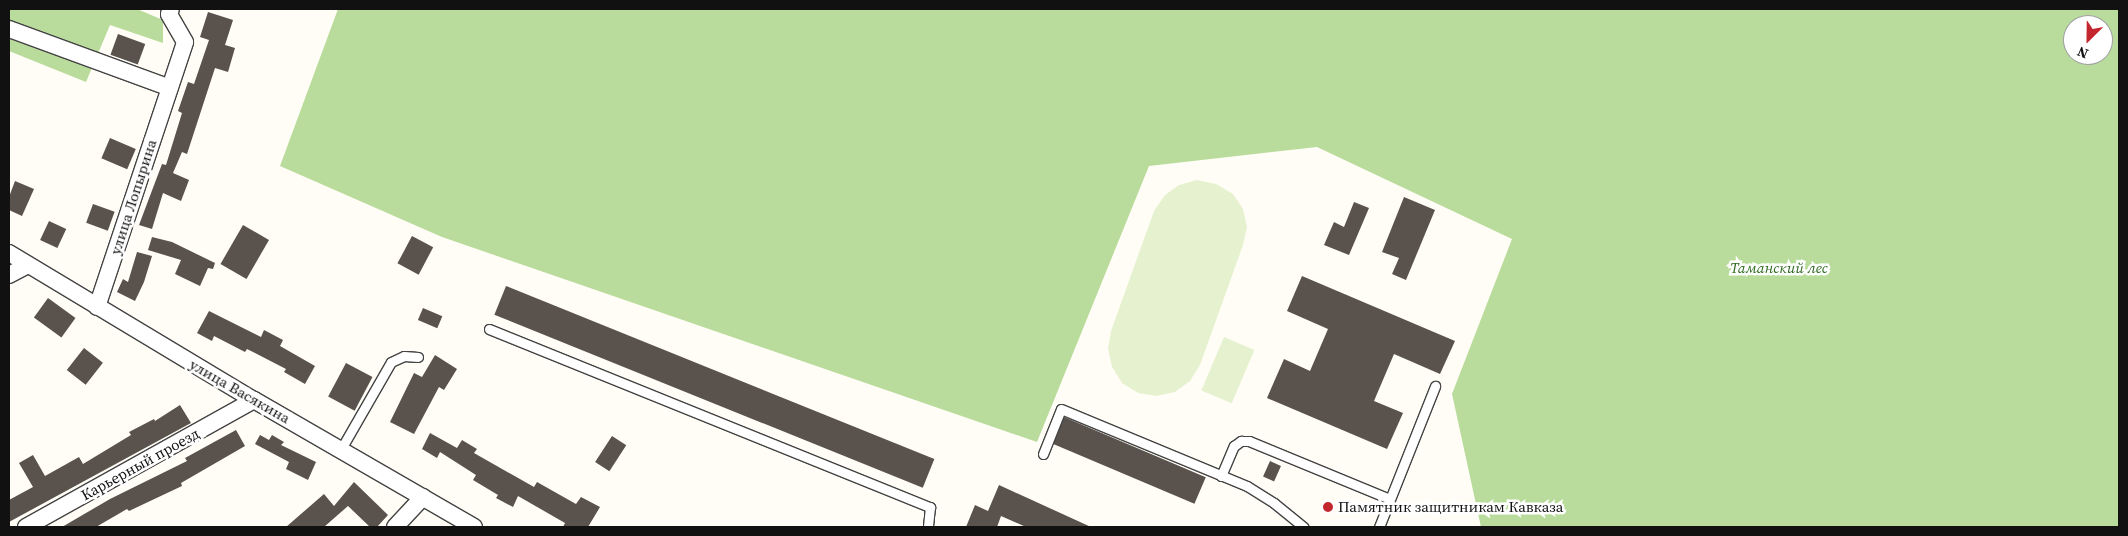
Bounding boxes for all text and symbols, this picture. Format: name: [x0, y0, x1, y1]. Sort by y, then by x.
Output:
north arrow: [2063, 15, 2113, 65]
text: N: [2074, 42, 2091, 64]
street label: улица Лопырина: [106, 137, 160, 257]
park label: Таманский лес: [1730, 259, 1828, 277]
street label: улица Васякина: [186, 355, 294, 427]
street label: Карьерный проезд: [78, 424, 202, 504]
place label: Памятник защитникам Кавказа: [1338, 498, 1563, 516]
marker: Памятник защитникам Кавказа: [1322, 501, 1334, 513]

